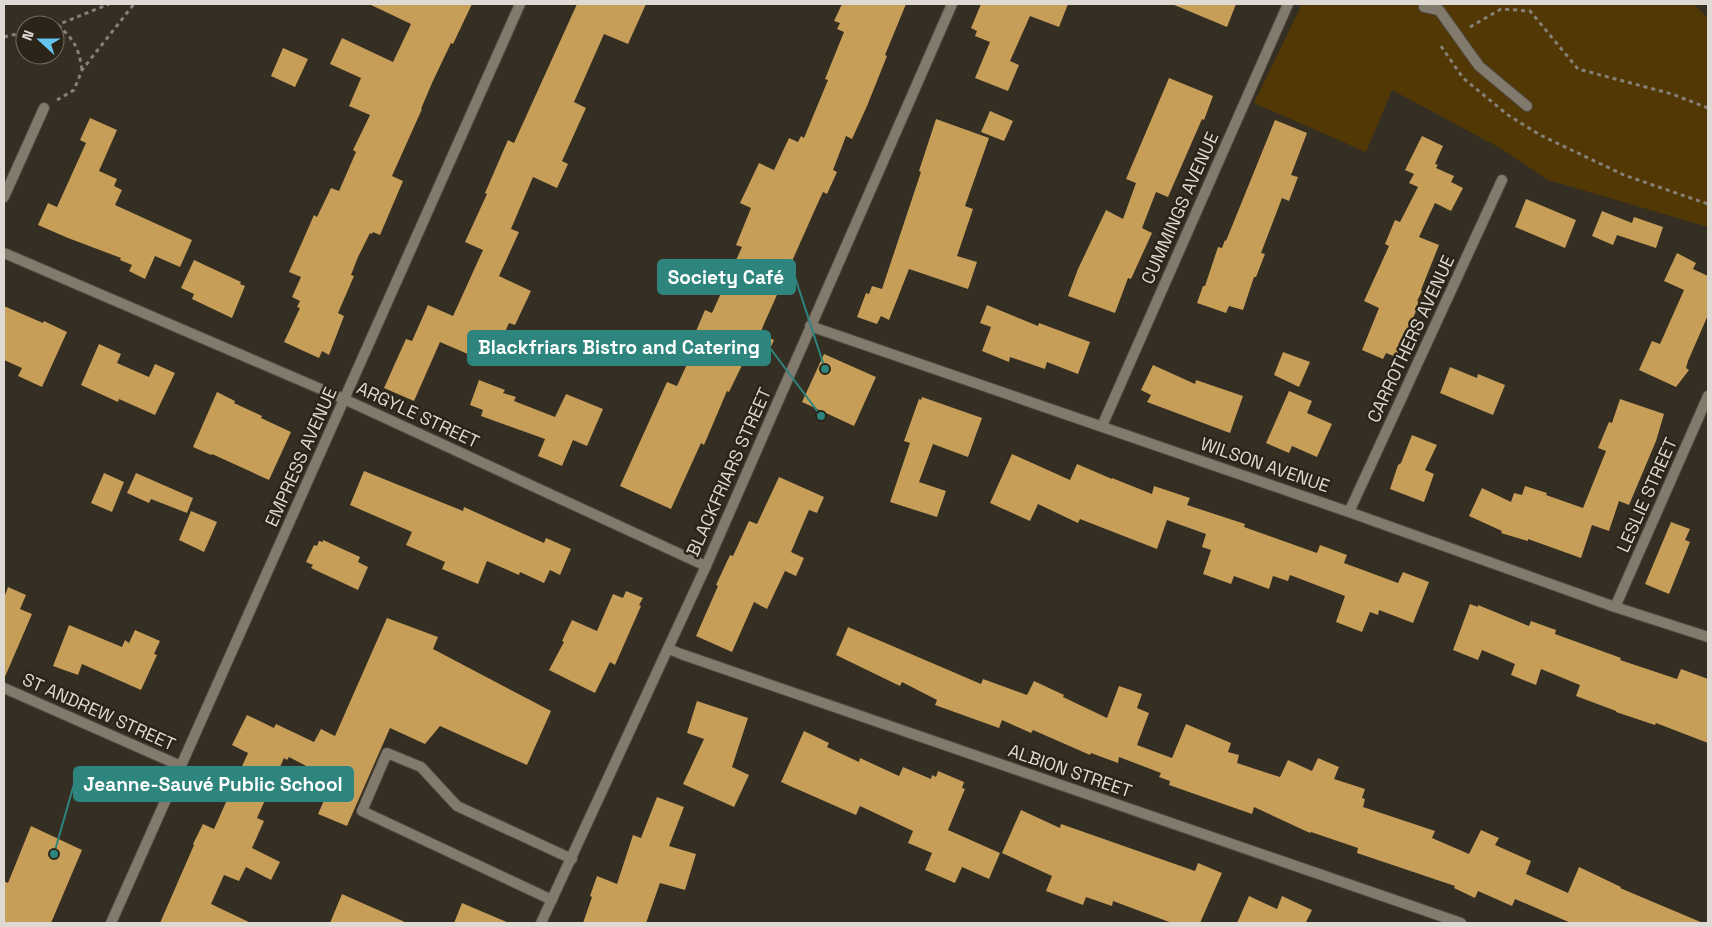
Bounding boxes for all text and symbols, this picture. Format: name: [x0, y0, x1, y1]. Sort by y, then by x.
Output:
north arrow: [15, 15, 65, 65]
text: N: [18, 28, 38, 43]
street label: CUMMINGS AVENUE: [1136, 128, 1223, 287]
street label: CARROTHERS AVENUE: [1362, 251, 1459, 426]
callout: Society Café: [658, 260, 795, 294]
text: Society Café: [668, 265, 784, 290]
callout: Blackfriars Bistro and Catering: [468, 331, 770, 365]
text: Blackfriars Bistro and Catering: [478, 335, 760, 360]
street label: ARGYLE STREET: [353, 376, 484, 453]
street label: BLACKFRIARS STREET: [681, 383, 776, 560]
street label: EMPRESS AVENUE: [259, 384, 342, 530]
street label: WILSON AVENUE: [1198, 432, 1333, 497]
street label: LESLIE STREET: [1611, 433, 1682, 556]
street label: ST ANDREW STREET: [19, 667, 180, 756]
street label: ALBION STREET: [1005, 739, 1135, 803]
callout: Jeanne-Sauvé Public School: [74, 767, 353, 801]
text: Jeanne-Sauvé Public School: [83, 772, 343, 797]

